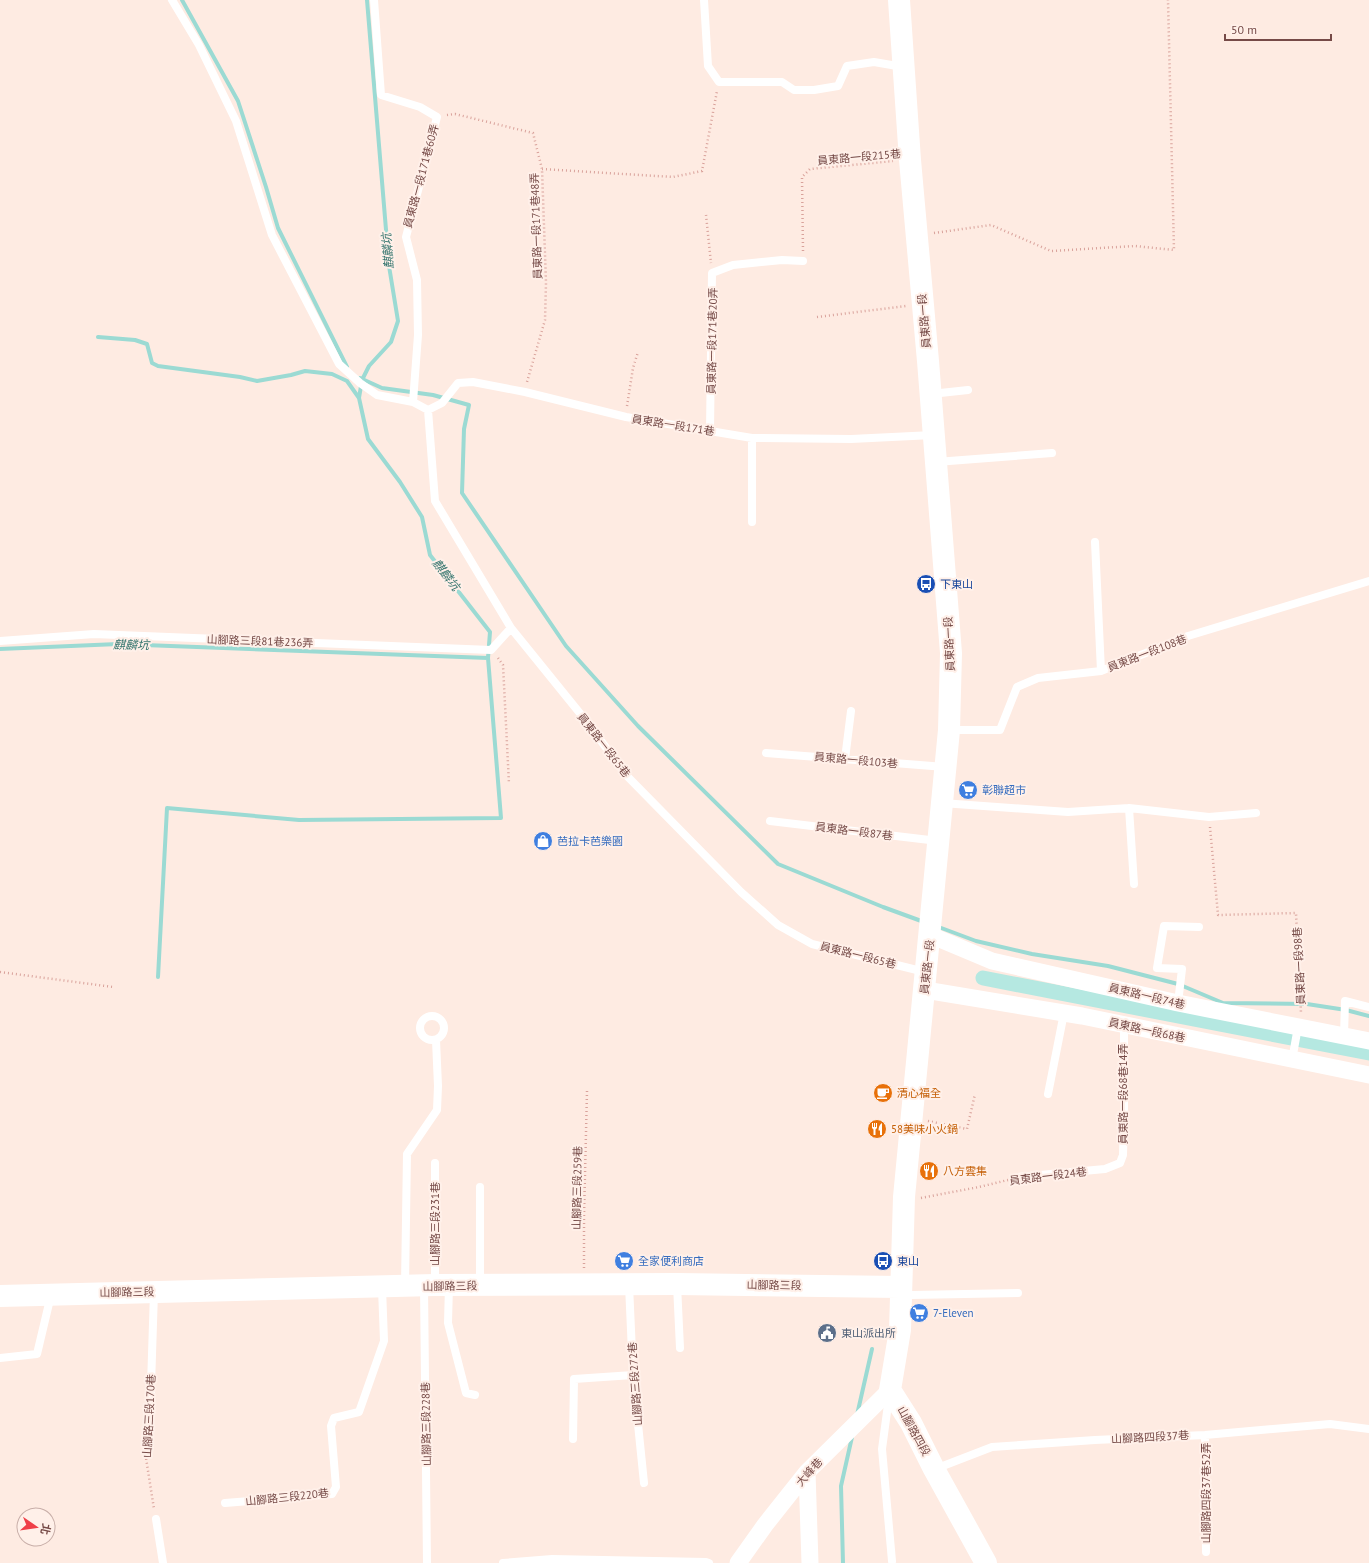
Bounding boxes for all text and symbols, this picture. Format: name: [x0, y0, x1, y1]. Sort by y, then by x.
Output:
scale bar: [1225, 16, 1331, 42]
text: 50 m: [1231, 22, 1257, 37]
street label: 員東路一段171巷60弄: [400, 123, 442, 229]
street label: 員東路一段215巷: [817, 146, 901, 168]
street label: 員東路一段171巷48弄: [527, 172, 545, 280]
water label: 麒麟坑: [378, 230, 397, 270]
street label: 員東路一段171巷20弄: [704, 287, 720, 395]
street label: 員東路一段: [915, 293, 933, 349]
street label: 員東路一段171巷: [630, 412, 716, 438]
water label: 麒麟坑: [429, 556, 465, 595]
bus stop icon: 下東山: [915, 573, 937, 595]
place label: 下東山: [940, 577, 973, 591]
street label: 員東路一段: [941, 616, 957, 672]
street label: 員東路一段108巷: [1105, 631, 1189, 675]
street label: 山腳路三段81巷236弄: [206, 632, 314, 650]
water label: 麒麟坑: [113, 637, 151, 652]
street label: 員東路一段65巷: [574, 710, 634, 780]
street label: 員東路一段103巷: [814, 749, 898, 771]
supermarket icon: 彰聯超市: [957, 779, 979, 801]
place label: 彰聯超市: [982, 783, 1026, 797]
street label: 員東路一段87巷: [814, 819, 894, 843]
shop icon: 芭拉卡芭樂園: [532, 830, 554, 852]
place label: 芭拉卡芭樂園: [557, 834, 623, 848]
street label: 員東路一段98巷: [1290, 927, 1308, 1005]
street label: 員東路一段65巷: [818, 939, 898, 971]
street label: 員東路一段: [917, 939, 937, 995]
street label: 員東路一段74巷: [1107, 980, 1187, 1012]
street label: 員東路一段68巷: [1107, 1015, 1187, 1045]
street label: 員東路一段68巷14弄: [1116, 1044, 1130, 1144]
cafe icon: 清心福全: [872, 1082, 894, 1104]
place label: 清心福全: [897, 1086, 941, 1100]
restaurant icon: 58美味小火鍋: [866, 1118, 888, 1140]
place label: 58美味小火鍋: [891, 1122, 958, 1136]
street label: 山腳路三段259巷: [569, 1146, 585, 1230]
restaurant icon: 八方雲集: [918, 1160, 940, 1182]
place label: 八方雲集: [943, 1164, 987, 1178]
street label: 員東路一段24巷: [1008, 1164, 1088, 1188]
street label: 山腳路三段231巷: [428, 1182, 442, 1266]
supermarket icon: 全家便利商店: [613, 1250, 635, 1272]
bus stop icon: 東山: [872, 1250, 894, 1272]
place label: 全家便利商店: [638, 1254, 704, 1268]
place label: 東山: [897, 1254, 919, 1268]
street label: 山腳路三段: [746, 1278, 802, 1292]
street label: 山腳路三段: [422, 1279, 478, 1293]
street label: 山腳路三段: [99, 1285, 155, 1299]
supermarket icon: 7-Eleven: [908, 1302, 930, 1324]
place label: 7-Eleven: [933, 1306, 974, 1320]
public building icon: 東山派出所: [816, 1322, 838, 1344]
place label: 東山派出所: [841, 1326, 896, 1340]
street label: 山腳路三段272巷: [625, 1342, 645, 1426]
street label: 山腳路三段170巷: [140, 1374, 158, 1458]
street label: 山腳路三段228巷: [418, 1382, 434, 1466]
street label: 山腳路四段: [895, 1404, 933, 1458]
street label: 山腳路四段37巷: [1111, 1428, 1189, 1446]
street label: 山腳路四段37巷52弄: [1199, 1443, 1213, 1543]
street label: 大峰巷: [793, 1455, 825, 1489]
street label: 山腳路三段220巷: [244, 1486, 330, 1508]
north arrow: [16, 1507, 56, 1547]
text: 北: [38, 1522, 54, 1536]

